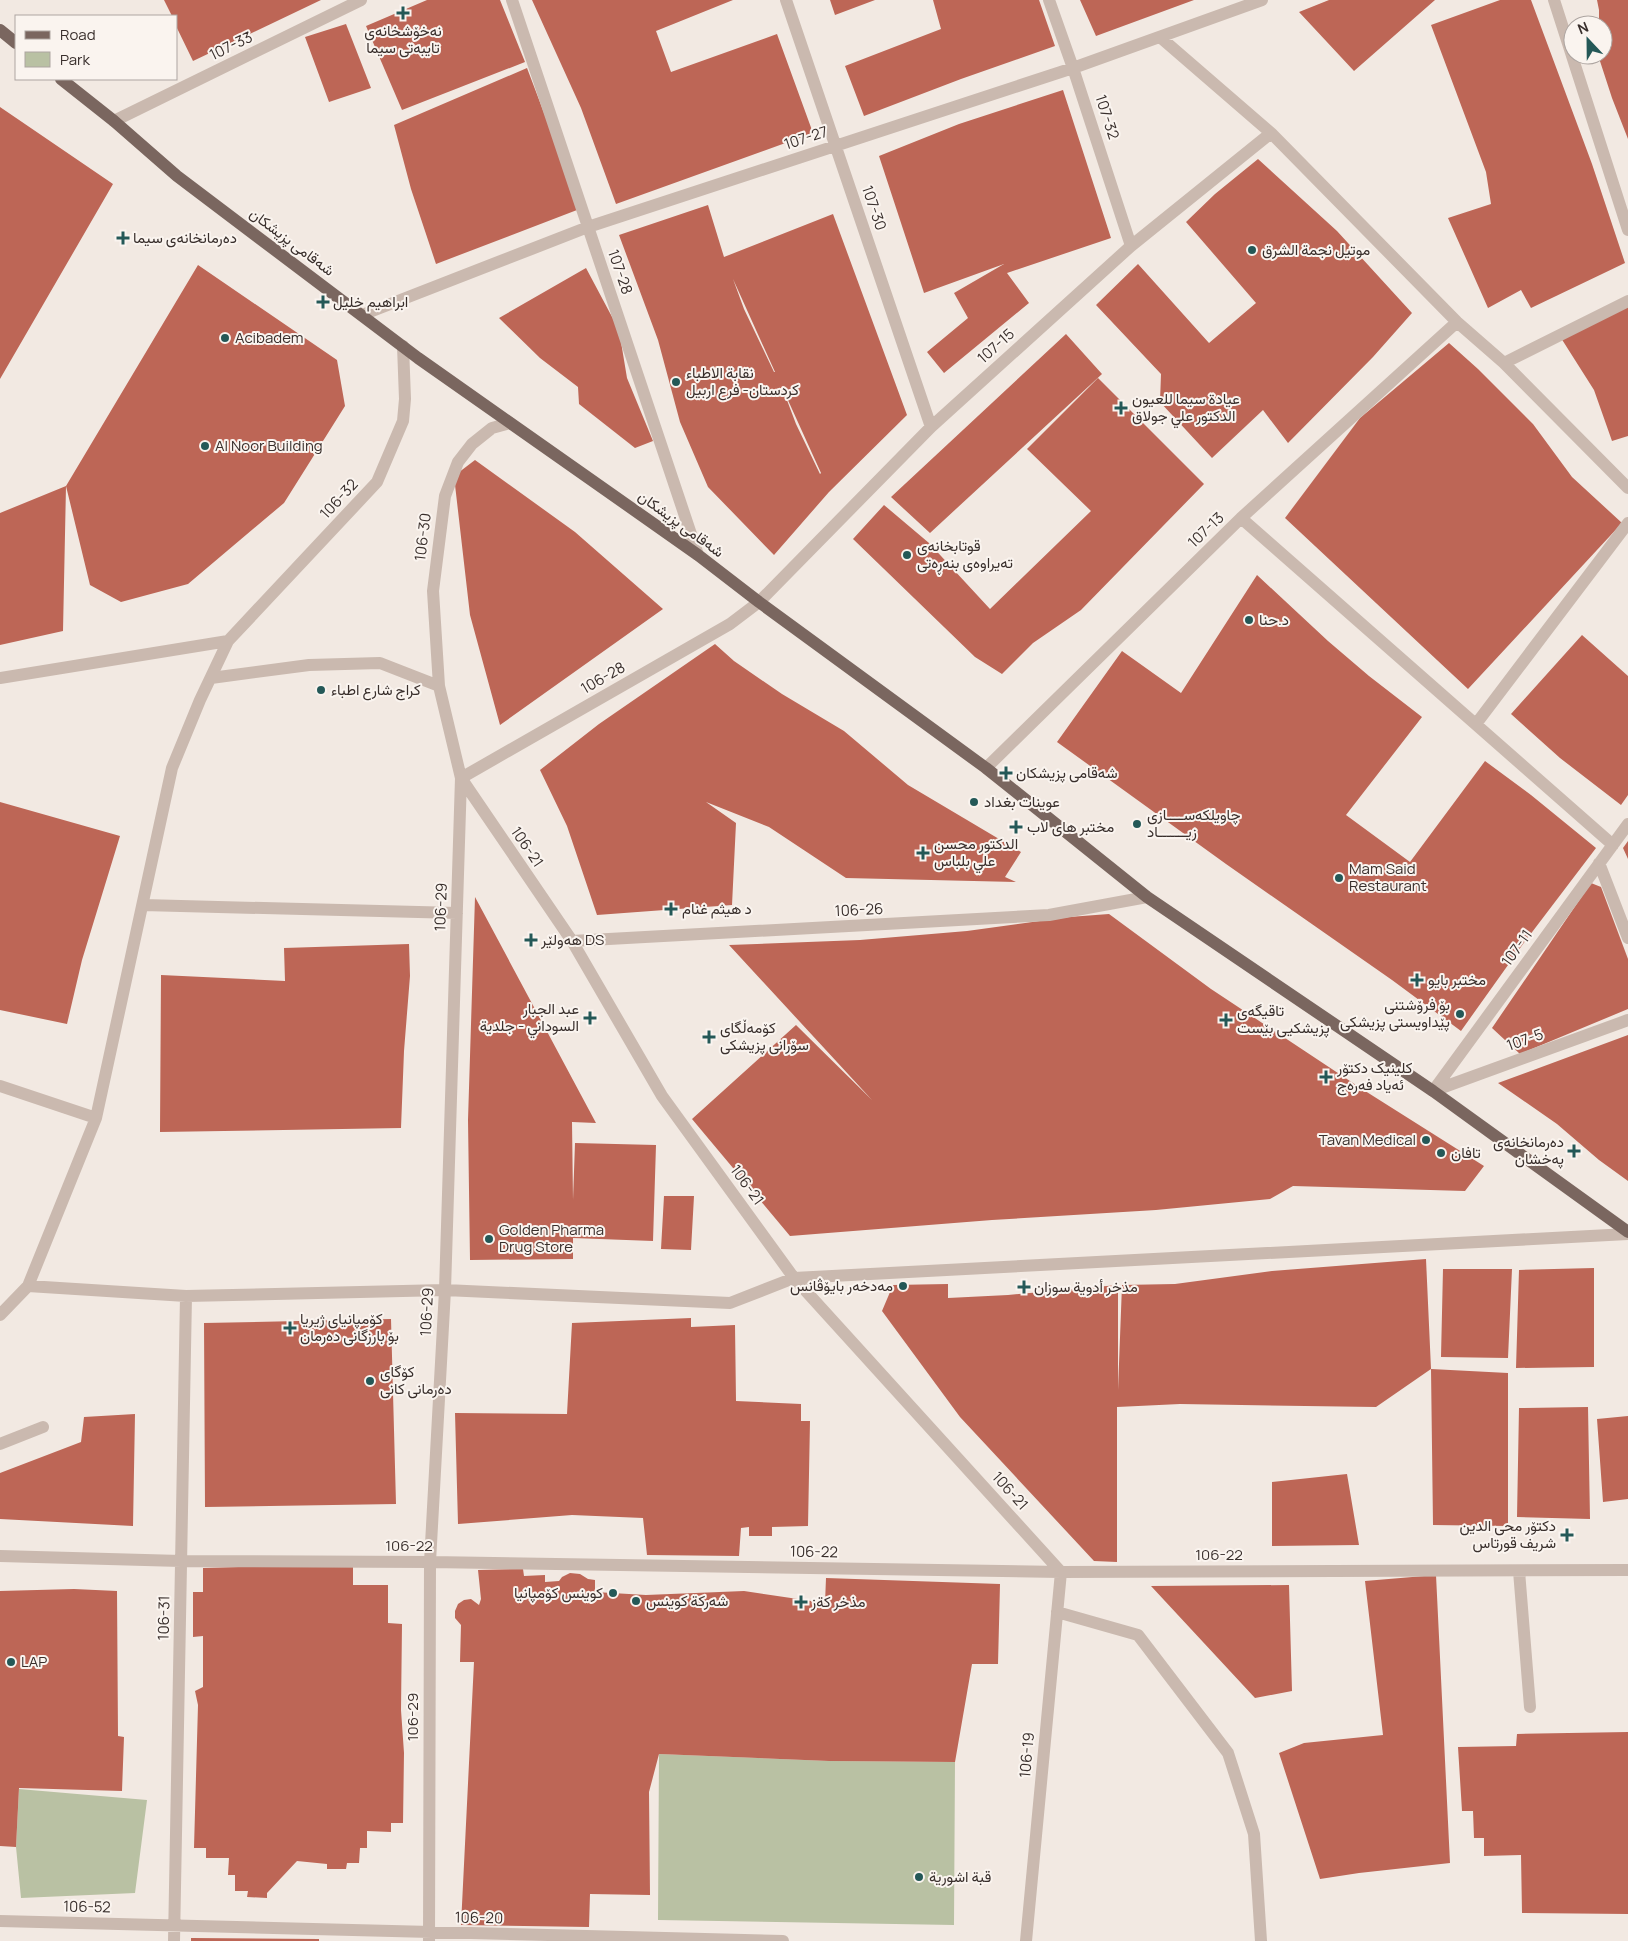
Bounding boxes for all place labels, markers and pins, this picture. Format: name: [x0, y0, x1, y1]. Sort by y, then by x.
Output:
marker: نەخۆشخانەی تایبەتی سیما: [396, 6, 410, 20]
place label: نەخۆشخانەی تایبەتی سیما: [364, 20, 442, 58]
place label: دەرمانخانەی سیما: [133, 227, 237, 248]
marker: دەرمانخانەی سیما: [117, 232, 129, 244]
place label: موتيل نجمة الشرق: [1262, 239, 1370, 260]
marker: موتيل نجمة الشرق: [1246, 244, 1258, 256]
place label: ابراهيم خليل: [333, 291, 408, 312]
marker: ابراهيم خليل: [317, 296, 329, 308]
place label: Acibadem: [235, 327, 303, 348]
marker: Acibadem: [219, 332, 231, 344]
place label: نقابة الاطباء کردستان- فرع اربيل: [686, 362, 799, 401]
marker: نقابة الاطباء کردستان- فرع اربيل: [670, 376, 682, 388]
place label: عيادة سيما للعيون الدكتور علي جولاق: [1132, 388, 1240, 429]
marker: عيادة سيما للعيون الدكتور علي جولاق: [1114, 401, 1128, 415]
place label: Al Noor Building: [215, 435, 323, 456]
marker: Al Noor Building: [199, 440, 211, 452]
place label: قوتابخانه‌ی ته‌یراوه‌ی بنه‌ڕه‌تی: [917, 535, 1013, 575]
marker: قوتابخانه‌ی ته‌یراوه‌ی بنه‌ڕه‌تی: [901, 549, 913, 561]
place label: د.حنا: [1259, 609, 1289, 630]
marker: د.حنا: [1243, 614, 1255, 626]
place label: كراج شارع اطباء: [331, 679, 421, 701]
marker: كراج شارع اطباء: [315, 684, 327, 696]
place label: شەقامی پزیشکان: [1016, 762, 1118, 783]
marker: شەقامی پزیشکان: [1000, 767, 1012, 779]
place label: عوينات بغداد: [984, 791, 1060, 812]
marker: عوينات بغداد: [968, 796, 980, 808]
place label: چاویلکەســــازی زیـــــــاد: [1147, 804, 1241, 842]
place label: مختبر هاى لاب: [1027, 816, 1114, 837]
marker: چاویلکەســــازی زیـــــــاد: [1131, 818, 1143, 830]
marker: مختبر هاى لاب: [1009, 820, 1023, 834]
place label: الدكتور محسن علي بلباس: [934, 833, 1018, 874]
marker: الدكتور محسن علي بلباس: [916, 846, 930, 860]
place label: Mam Said Restaurant: [1349, 858, 1427, 896]
marker: Mam Said Restaurant: [1333, 872, 1345, 884]
place label: د هيثم غنام: [682, 898, 752, 919]
marker: د هيثم غنام: [664, 902, 678, 916]
place label: هەولێر DS: [540, 929, 604, 950]
marker: هەولێر DS: [525, 934, 537, 946]
place label: مختبر بايو: [1428, 969, 1486, 990]
marker: مختبر بايو: [1410, 973, 1424, 987]
place label: بۆ فرۆشتنی پێداویستی پزیشکی: [1340, 994, 1450, 1032]
place label: عبد الجبار السوداني - جلدية: [480, 998, 579, 1039]
place label: تاقیگەی پزیشکیی بێست: [1237, 1000, 1330, 1038]
marker: بۆ فرۆشتنی پێداویستی پزیشکی: [1454, 1008, 1466, 1020]
marker: عبد الجبار السوداني - جلدية: [583, 1011, 597, 1025]
marker: تاقیگەی پزیشکیی بێست: [1219, 1013, 1233, 1027]
place label: کۆمەڵگای سۆرانی پزیشکی: [720, 1017, 809, 1055]
marker: کۆمەڵگای سۆرانی پزیشکی: [702, 1030, 716, 1044]
place label: کلینیک دکتۆر ئەیاد فەرەج: [1336, 1057, 1413, 1096]
marker: کلینیک دکتۆر ئەیاد فەرەج: [1319, 1070, 1333, 1084]
place label: Tavan Medical: [1319, 1129, 1416, 1150]
place label: دەرمانخانەی پەخشان: [1493, 1131, 1564, 1169]
marker: Tavan Medical: [1420, 1134, 1432, 1146]
place label: تافان: [1451, 1142, 1481, 1163]
marker: دەرمانخانەی پەخشان: [1568, 1145, 1580, 1157]
marker: تافان: [1435, 1147, 1447, 1159]
place label: Golden Pharma Drug Store: [499, 1219, 604, 1257]
marker: Golden Pharma Drug Store: [483, 1233, 495, 1245]
place label: مەدخەر بایۆڤانس: [790, 1275, 893, 1296]
place label: مذخر أدوية سوزان: [1034, 1276, 1138, 1297]
marker: مەدخەر بایۆڤانس: [897, 1280, 909, 1292]
marker: مذخر أدوية سوزان: [1018, 1281, 1030, 1293]
place label: کۆمپانیای ژیریا بۆ بارزگانی دەرمان: [300, 1308, 399, 1346]
marker: کۆمپانیای ژیریا بۆ بارزگانی دەرمان: [284, 1322, 296, 1334]
place label: کۆگای دەرمانی کانی: [380, 1361, 452, 1399]
marker: کۆگای دەرمانی کانی: [364, 1375, 376, 1387]
place label: دکتۆر محی الدین شریف قورتاس: [1459, 1515, 1556, 1553]
marker: دکتۆر محی الدین شریف قورتاس: [1560, 1528, 1574, 1542]
place label: کوینس کۆمپانیا: [514, 1582, 603, 1603]
marker: کوینس کۆمپانیا: [607, 1587, 619, 1599]
place label: شەرکة كوينس: [646, 1590, 729, 1611]
place label: مذخر كةز: [810, 1591, 865, 1612]
marker: شەرکة كوينس: [630, 1595, 642, 1607]
marker: مذخر كةز: [795, 1596, 807, 1608]
place label: LAP: [21, 1651, 47, 1672]
marker: LAP: [5, 1656, 17, 1668]
place label: قبة اشورية: [929, 1866, 992, 1887]
marker: قبة اشورية: [913, 1871, 925, 1883]

